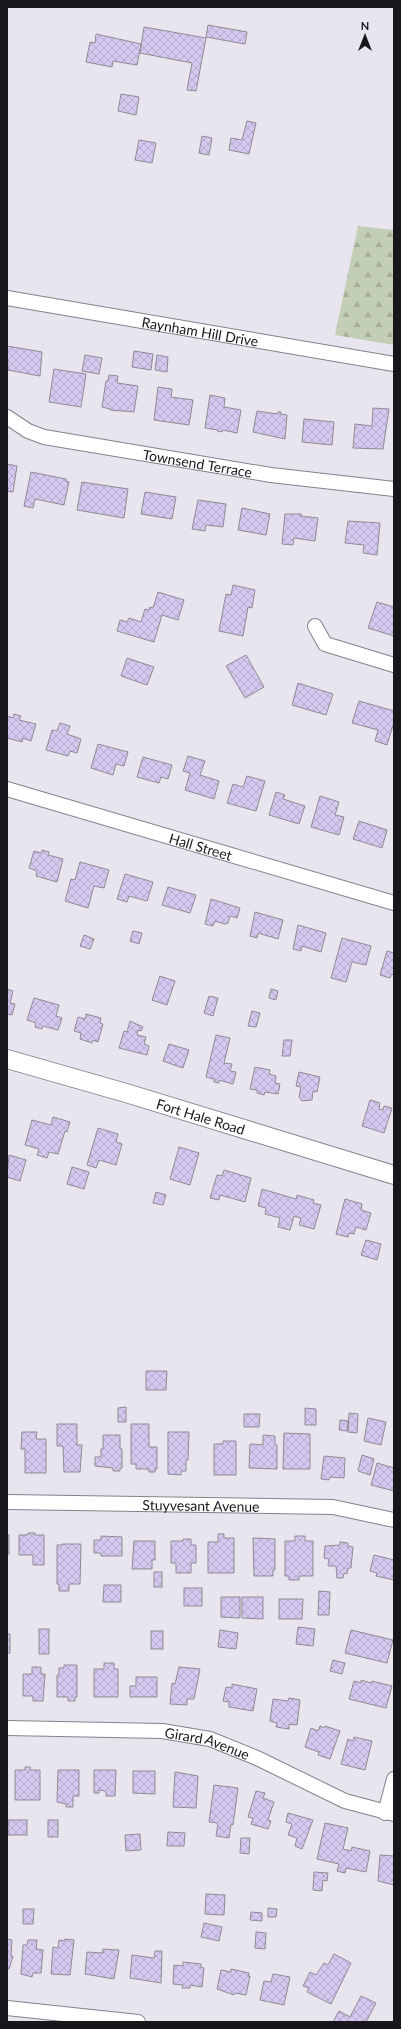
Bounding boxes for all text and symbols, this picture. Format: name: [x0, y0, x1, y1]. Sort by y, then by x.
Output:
north arrow: [345, 16, 385, 56]
text: N: [361, 19, 369, 32]
street label: Raynham Hill Drive: [141, 313, 260, 349]
street label: Townsend Terrace: [142, 445, 253, 480]
street label: Hall Street: [167, 829, 234, 863]
street label: Fort Hale Road: [154, 1094, 247, 1137]
street label: Stuyvesant Avenue: [142, 1496, 260, 1514]
street label: Girard Avenue: [164, 1723, 252, 1763]

